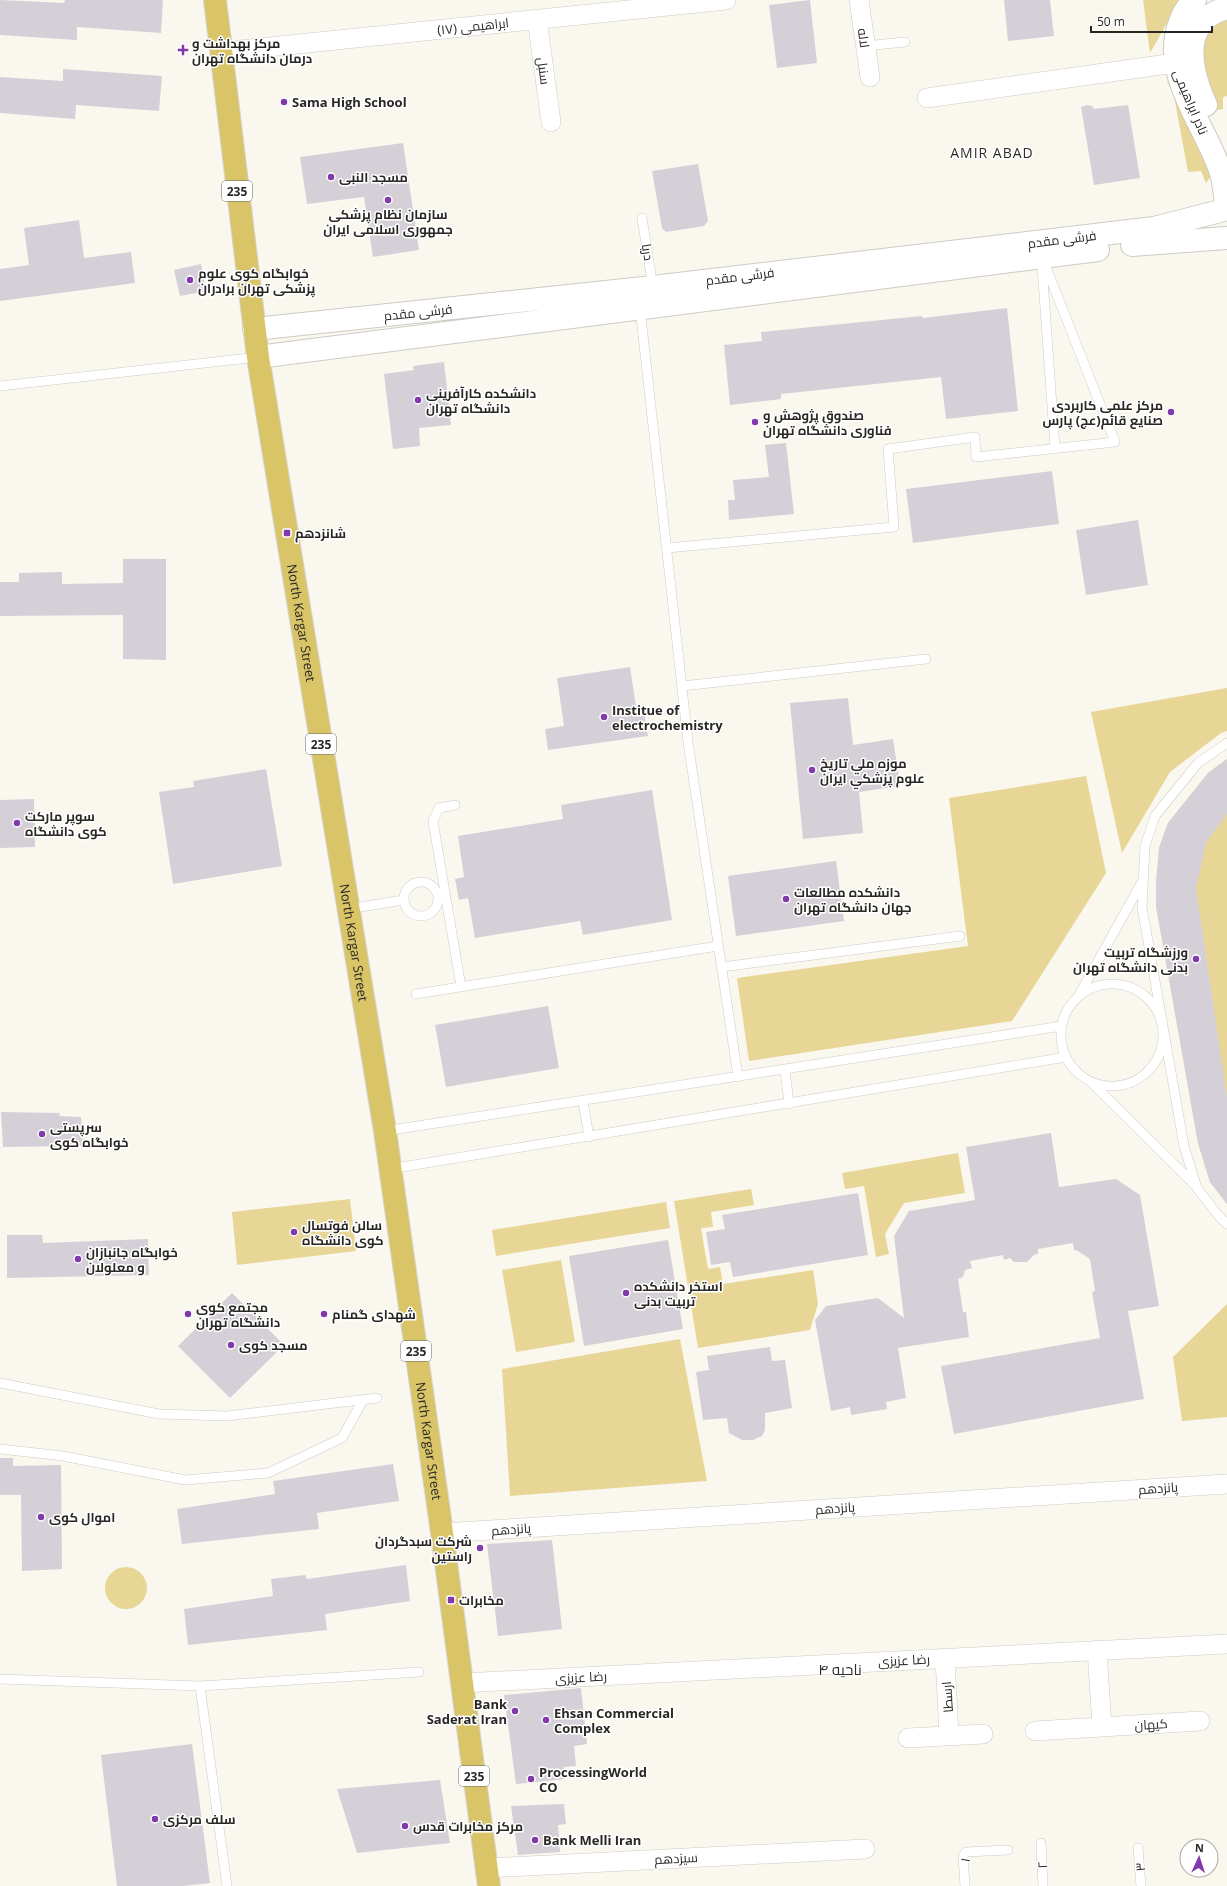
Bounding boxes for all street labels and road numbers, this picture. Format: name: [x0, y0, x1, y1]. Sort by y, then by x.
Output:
street label: ابراهیمی (۱۷): [436, 13, 510, 39]
street label: لاله: [854, 27, 874, 49]
street label: سنبل: [533, 56, 555, 86]
street label: نادر ابراهیمی: [1169, 67, 1213, 137]
road number: 235: [222, 181, 252, 201]
street label: فرشی مقدم: [1027, 226, 1098, 253]
street label: دریا: [638, 242, 658, 262]
street label: فرشی مقدم: [705, 263, 776, 290]
street label: فرشی مقدم: [383, 299, 453, 326]
street label: North Kargar Street: [283, 563, 320, 683]
road number: 235: [306, 734, 336, 754]
street label: North Kargar Street: [336, 882, 373, 1003]
road number: 235: [401, 1341, 431, 1361]
street label: North Kargar Street: [412, 1381, 446, 1501]
street label: پانزدهم: [1137, 1478, 1179, 1499]
street label: پانزدهم: [814, 1498, 856, 1519]
street label: پانزدهم: [490, 1519, 532, 1540]
street label: رضا عزیزی: [878, 1650, 930, 1670]
street label: رضا عزیزی: [555, 1667, 607, 1687]
street label: ارسطا: [937, 1681, 957, 1713]
street label: کیهان: [1134, 1714, 1168, 1734]
road number: 235: [459, 1766, 489, 1786]
street label: سیزدهم: [654, 1848, 698, 1869]
street label: ۱: [956, 1856, 974, 1864]
street label: ۲: [1033, 1861, 1051, 1869]
street label: ۳: [1131, 1862, 1149, 1872]

